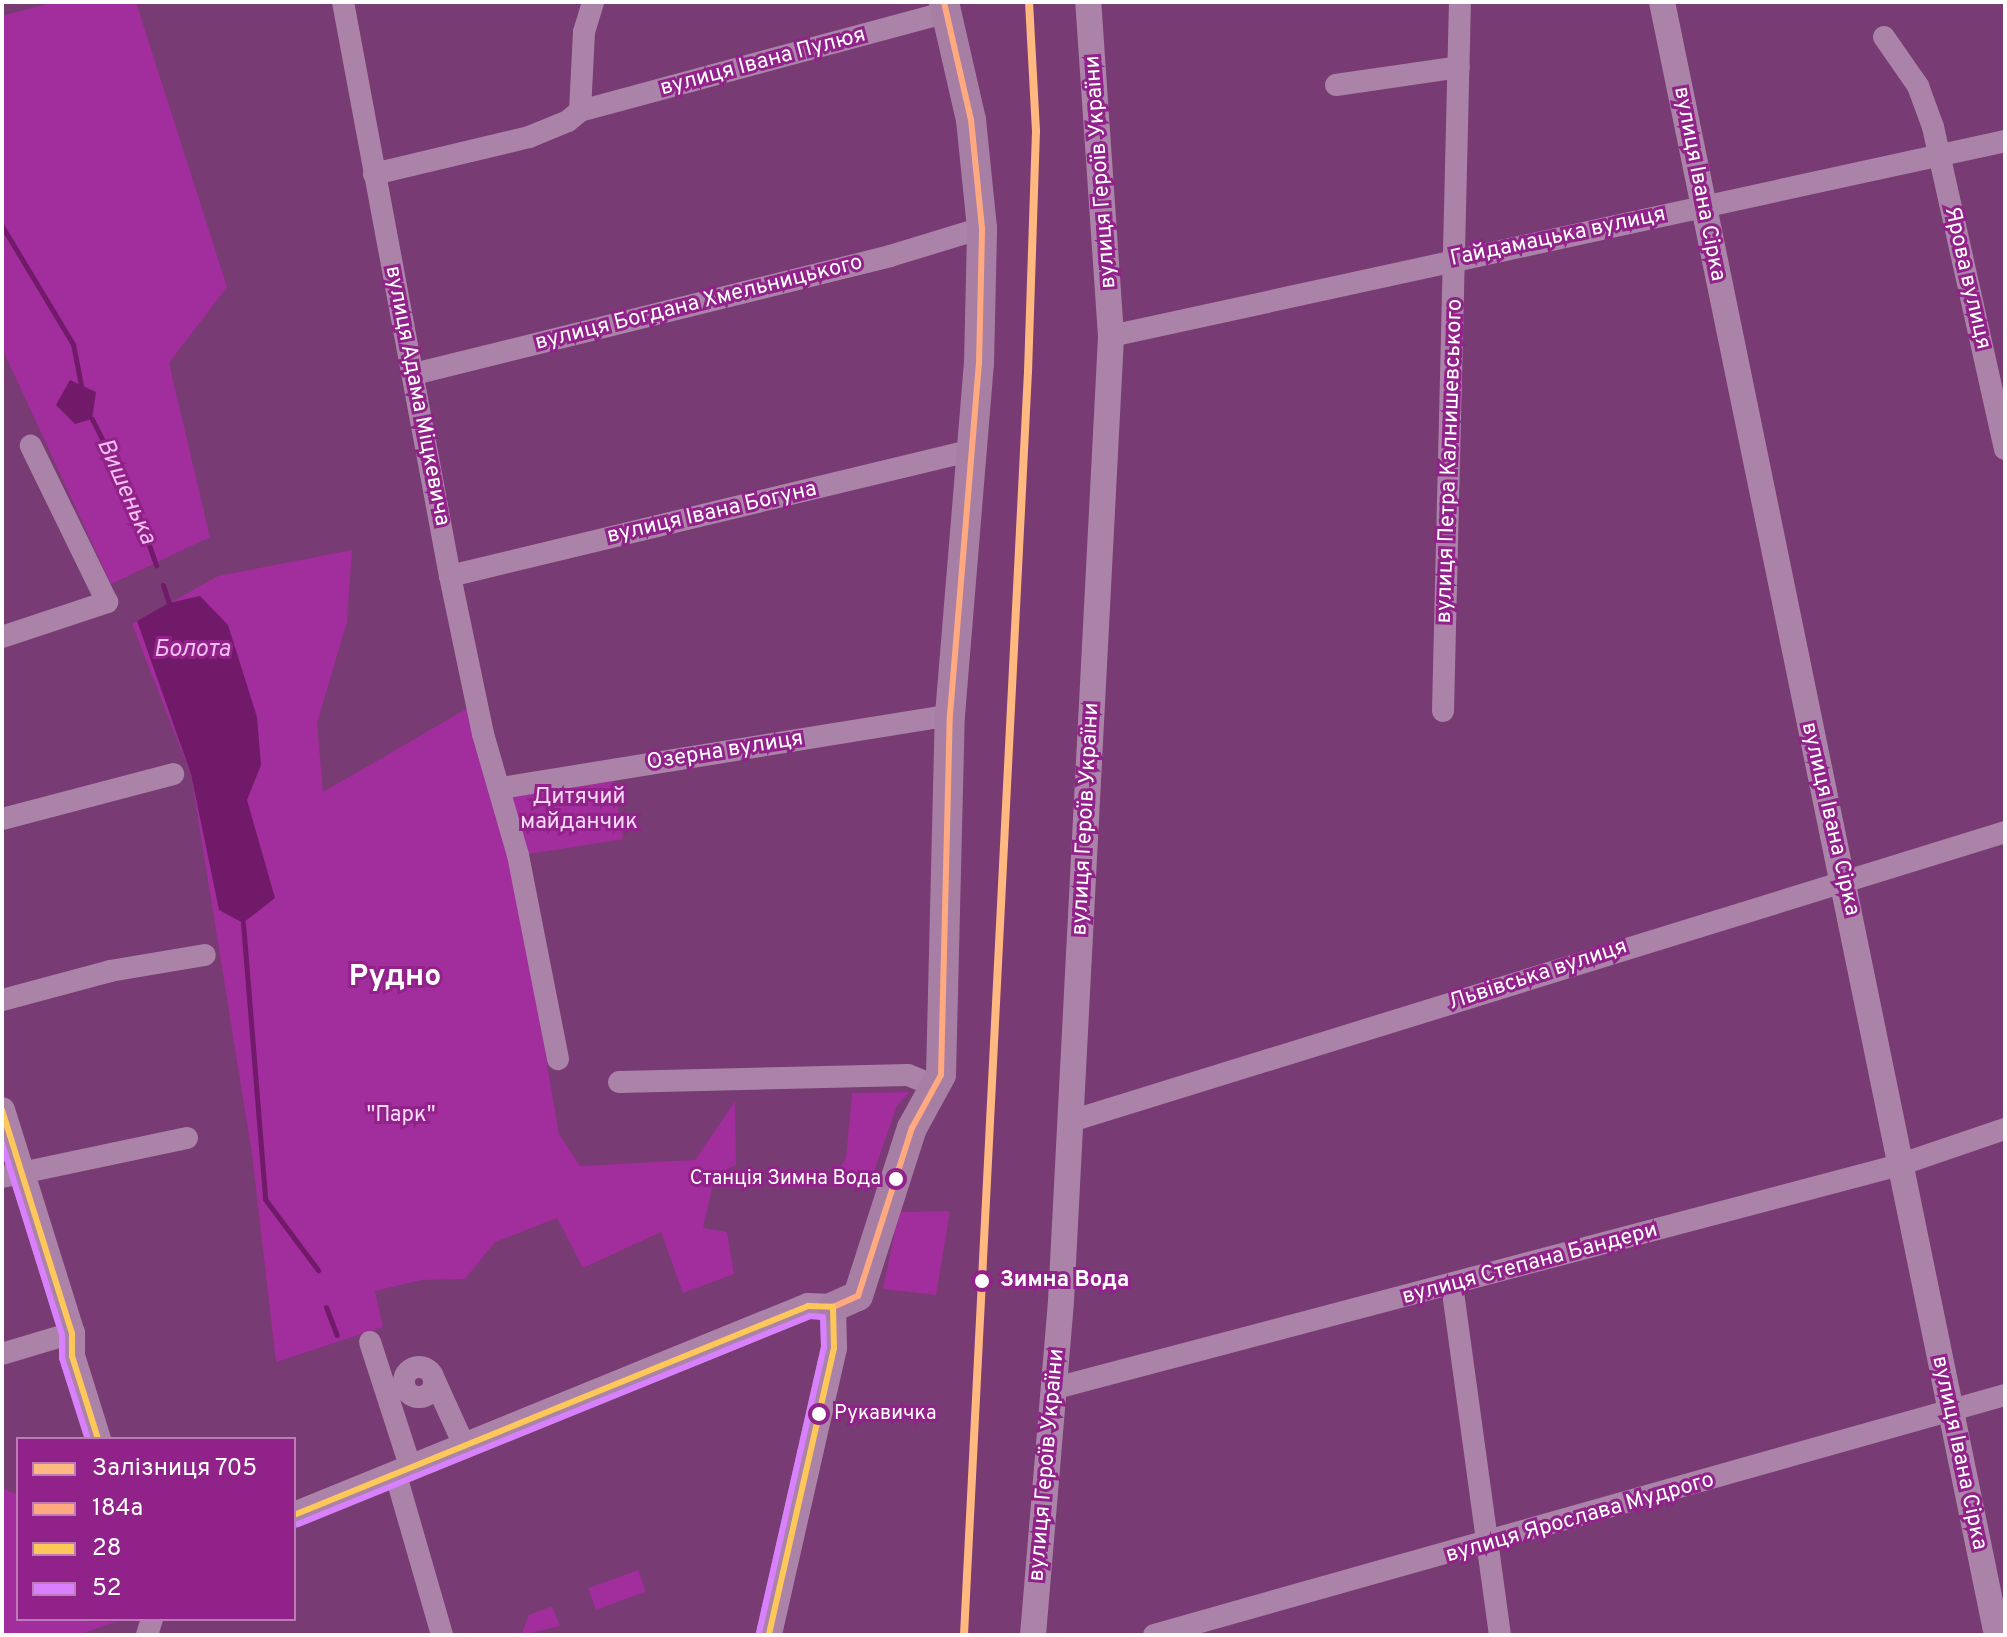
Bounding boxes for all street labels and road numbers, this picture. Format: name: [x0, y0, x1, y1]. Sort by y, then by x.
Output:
street label: вулиця Івана Пулюя: [657, 22, 869, 102]
street label: вулиця Героїв України: [1080, 55, 1122, 289]
street label: вулиця Івана Сірка: [1667, 85, 1731, 283]
street label: Гайдамацька вулиця: [1448, 201, 1668, 273]
street label: Ярова вулиця: [1938, 204, 1996, 352]
street label: вулиця Богдана Хмельницького: [533, 249, 865, 357]
street label: вулиця Адама Міцкевича: [379, 263, 455, 529]
street label: вулиця Петра Калнишевського: [1431, 298, 1469, 624]
street label: вулиця Івана Богуна: [605, 476, 819, 550]
street label: вулиця Героїв України: [1067, 702, 1105, 936]
street label: вулиця Івана Сірка: [1795, 720, 1865, 918]
street label: Озерна вулиця: [645, 726, 805, 776]
street label: Львівська вулиця: [1445, 934, 1631, 1016]
street label: вулиця Степана Бандери: [1400, 1217, 1660, 1311]
street label: вулиця Героїв України: [1024, 1348, 1070, 1582]
street label: вулиця Івана Сірка: [1926, 1354, 1992, 1552]
street label: вулиця Ярослава Мудрого: [1443, 1467, 1717, 1569]

